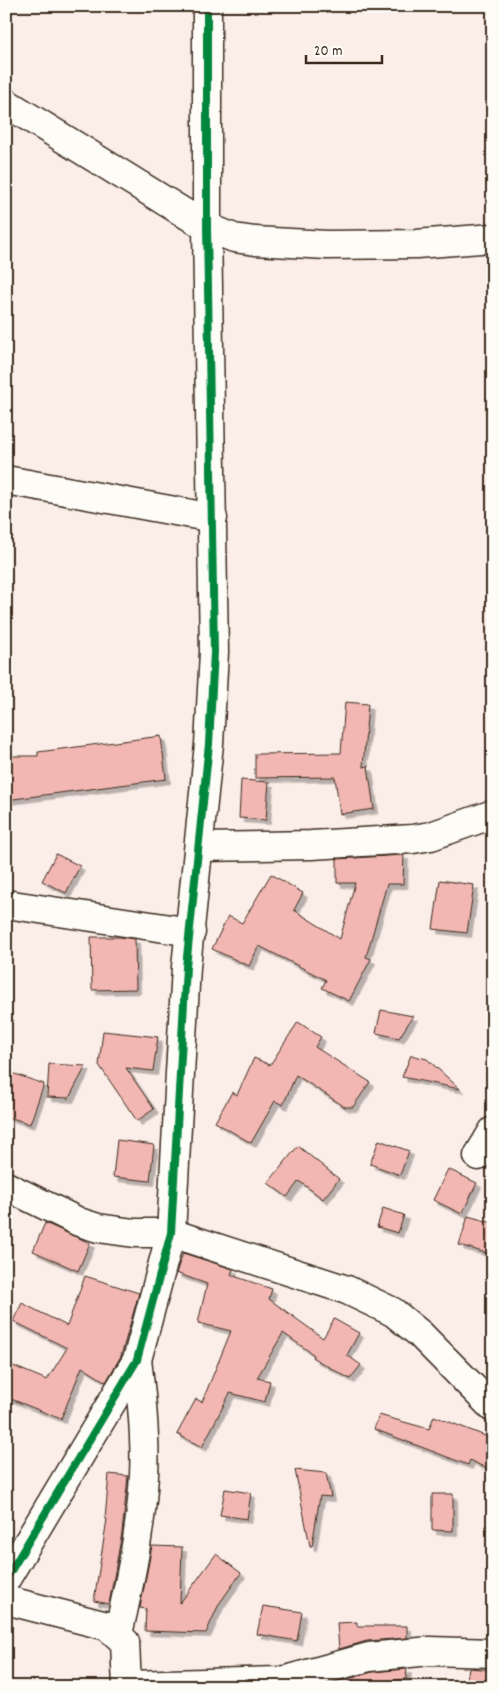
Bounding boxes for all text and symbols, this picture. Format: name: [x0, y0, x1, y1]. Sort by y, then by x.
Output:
scale bar: [306, 32, 383, 64]
text: 20 m: [314, 41, 342, 63]

